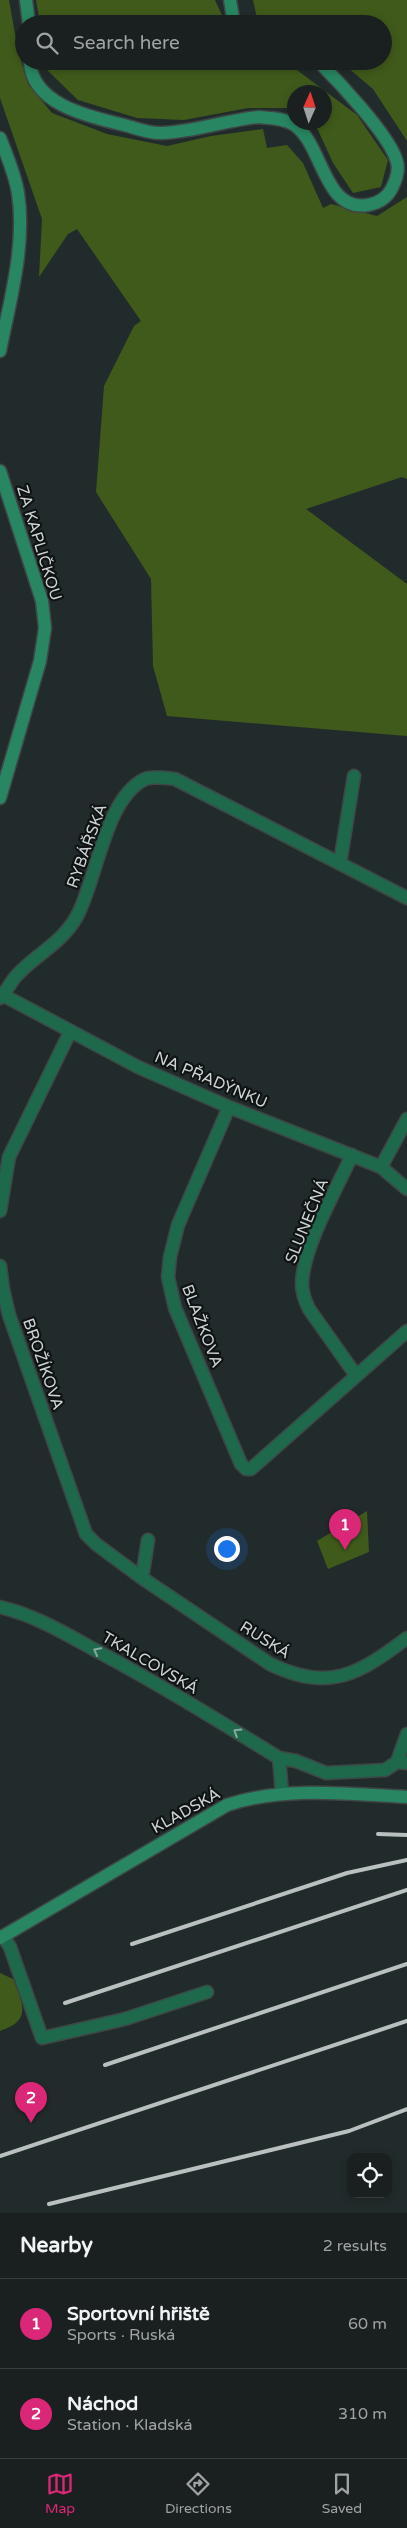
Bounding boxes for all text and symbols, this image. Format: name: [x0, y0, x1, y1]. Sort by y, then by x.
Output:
search box: [15, 15, 392, 70]
icon: search: [33, 29, 61, 57]
text: Search here: [73, 32, 180, 54]
north arrow: [287, 85, 332, 130]
street label: ZA KAPLIČKOU: [12, 483, 66, 603]
street label: RYBÁŘSKÁ: [63, 801, 112, 891]
street label: NA PŘADÝNKU: [152, 1047, 270, 1113]
street label: SLUNEČNÁ: [281, 1176, 333, 1266]
street label: BLAŽKOVA: [177, 1282, 227, 1370]
street label: BROŽÍKOVA: [18, 1316, 68, 1412]
pin: 1: [329, 1509, 361, 1550]
your location: [214, 1536, 240, 1562]
street label: RUSKÁ: [236, 1617, 294, 1663]
street label: TKALCOVSKÁ: [98, 1627, 202, 1699]
one-way arrow: [93, 1647, 102, 1657]
one-way arrow: [234, 1729, 243, 1739]
street label: KLADSKÁ: [148, 1784, 224, 1838]
pin: 2: [15, 2082, 47, 2123]
map controls: [347, 2153, 392, 2198]
button: locate: [347, 2153, 392, 2198]
text: Nearby: [20, 2233, 93, 2258]
text: 2 results: [323, 2236, 387, 2256]
text: Sportovní hřiště: [67, 2303, 210, 2325]
text: 1: [31, 2314, 41, 2334]
text: 60 m: [348, 2314, 387, 2334]
text: Sports · Ruská: [67, 2325, 175, 2345]
text: Náchod: [67, 2393, 138, 2415]
text: 2: [31, 2404, 41, 2424]
text: 310 m: [338, 2404, 387, 2424]
text: Station · Kladská: [67, 2415, 193, 2435]
tab: Map: [45, 2470, 75, 2517]
tab: Directions: [165, 2470, 232, 2517]
tab: Saved: [322, 2470, 362, 2517]

